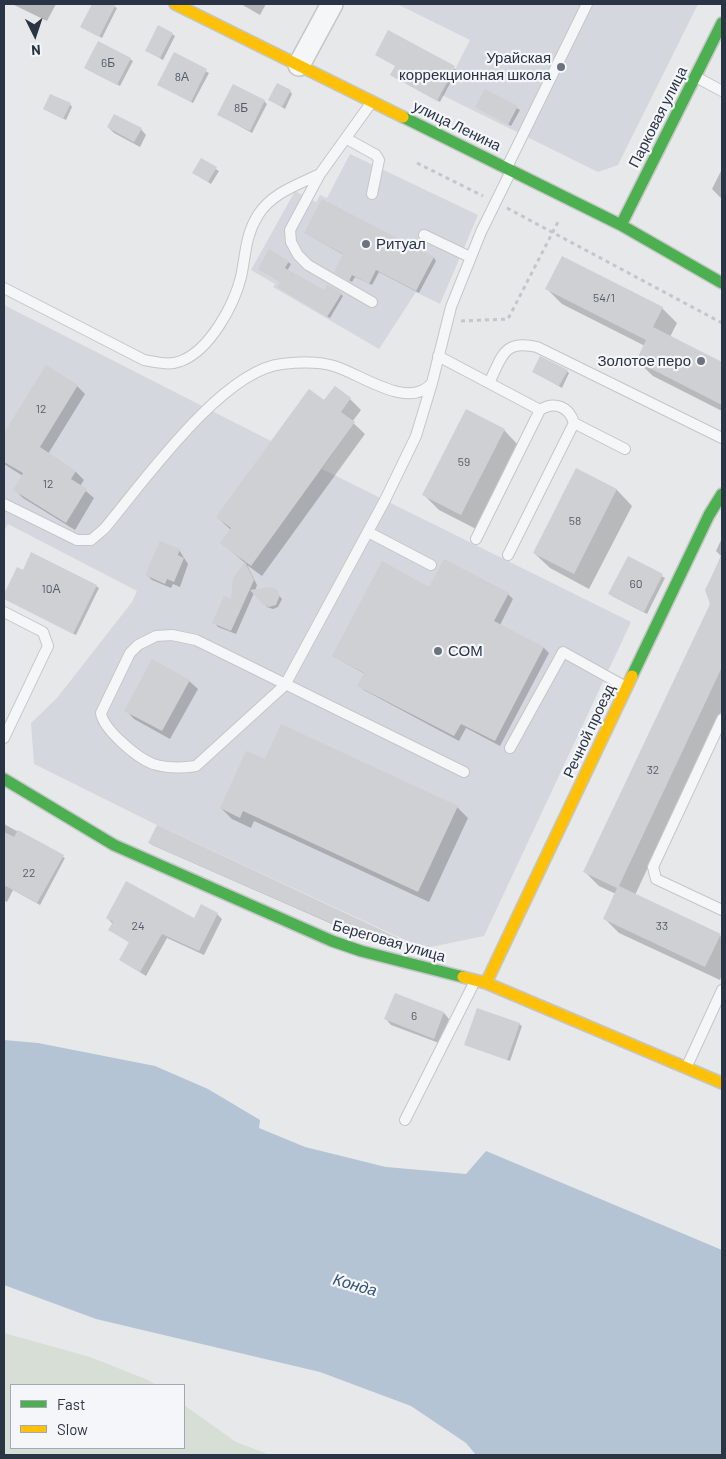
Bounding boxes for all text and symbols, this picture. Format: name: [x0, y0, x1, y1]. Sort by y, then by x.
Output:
north arrow: [10, 10, 60, 60]
text: N: [31, 42, 41, 59]
place label: Урайская коррекционная школа: [399, 49, 551, 84]
house number: 6Б: [101, 56, 115, 70]
marker: Урайская коррекционная школа: [555, 61, 567, 73]
street label: Парковая улица: [625, 63, 691, 171]
house number: 8А: [175, 70, 189, 84]
street label: улица Ленина: [410, 97, 504, 155]
house number: 8Б: [234, 101, 248, 115]
place label: Ритуал: [376, 235, 426, 253]
marker: Ритуал: [360, 238, 372, 250]
house number: 54/1: [593, 291, 615, 305]
place label: Золотое перо: [597, 352, 691, 370]
marker: Золотое перо: [695, 355, 707, 367]
house number: 12: [36, 402, 46, 416]
house number: 59: [458, 455, 470, 469]
house number: 12: [43, 477, 53, 491]
house number: 58: [569, 514, 581, 528]
house number: 60: [630, 577, 642, 591]
house number: 10А: [42, 582, 60, 596]
place label: СОМ: [448, 642, 483, 660]
marker: СОМ: [432, 645, 444, 657]
street label: Речной проезд: [559, 681, 619, 781]
house number: 32: [647, 763, 659, 777]
house number: 22: [23, 866, 35, 880]
street label: Береговая улица: [330, 916, 448, 966]
house number: 24: [131, 919, 145, 933]
house number: 33: [656, 919, 668, 933]
house number: 6: [411, 1009, 417, 1023]
water label: Конда: [331, 1270, 379, 1300]
legend: [10, 1384, 185, 1449]
text: Fast: [57, 1395, 85, 1413]
text: Slow: [57, 1420, 88, 1438]

